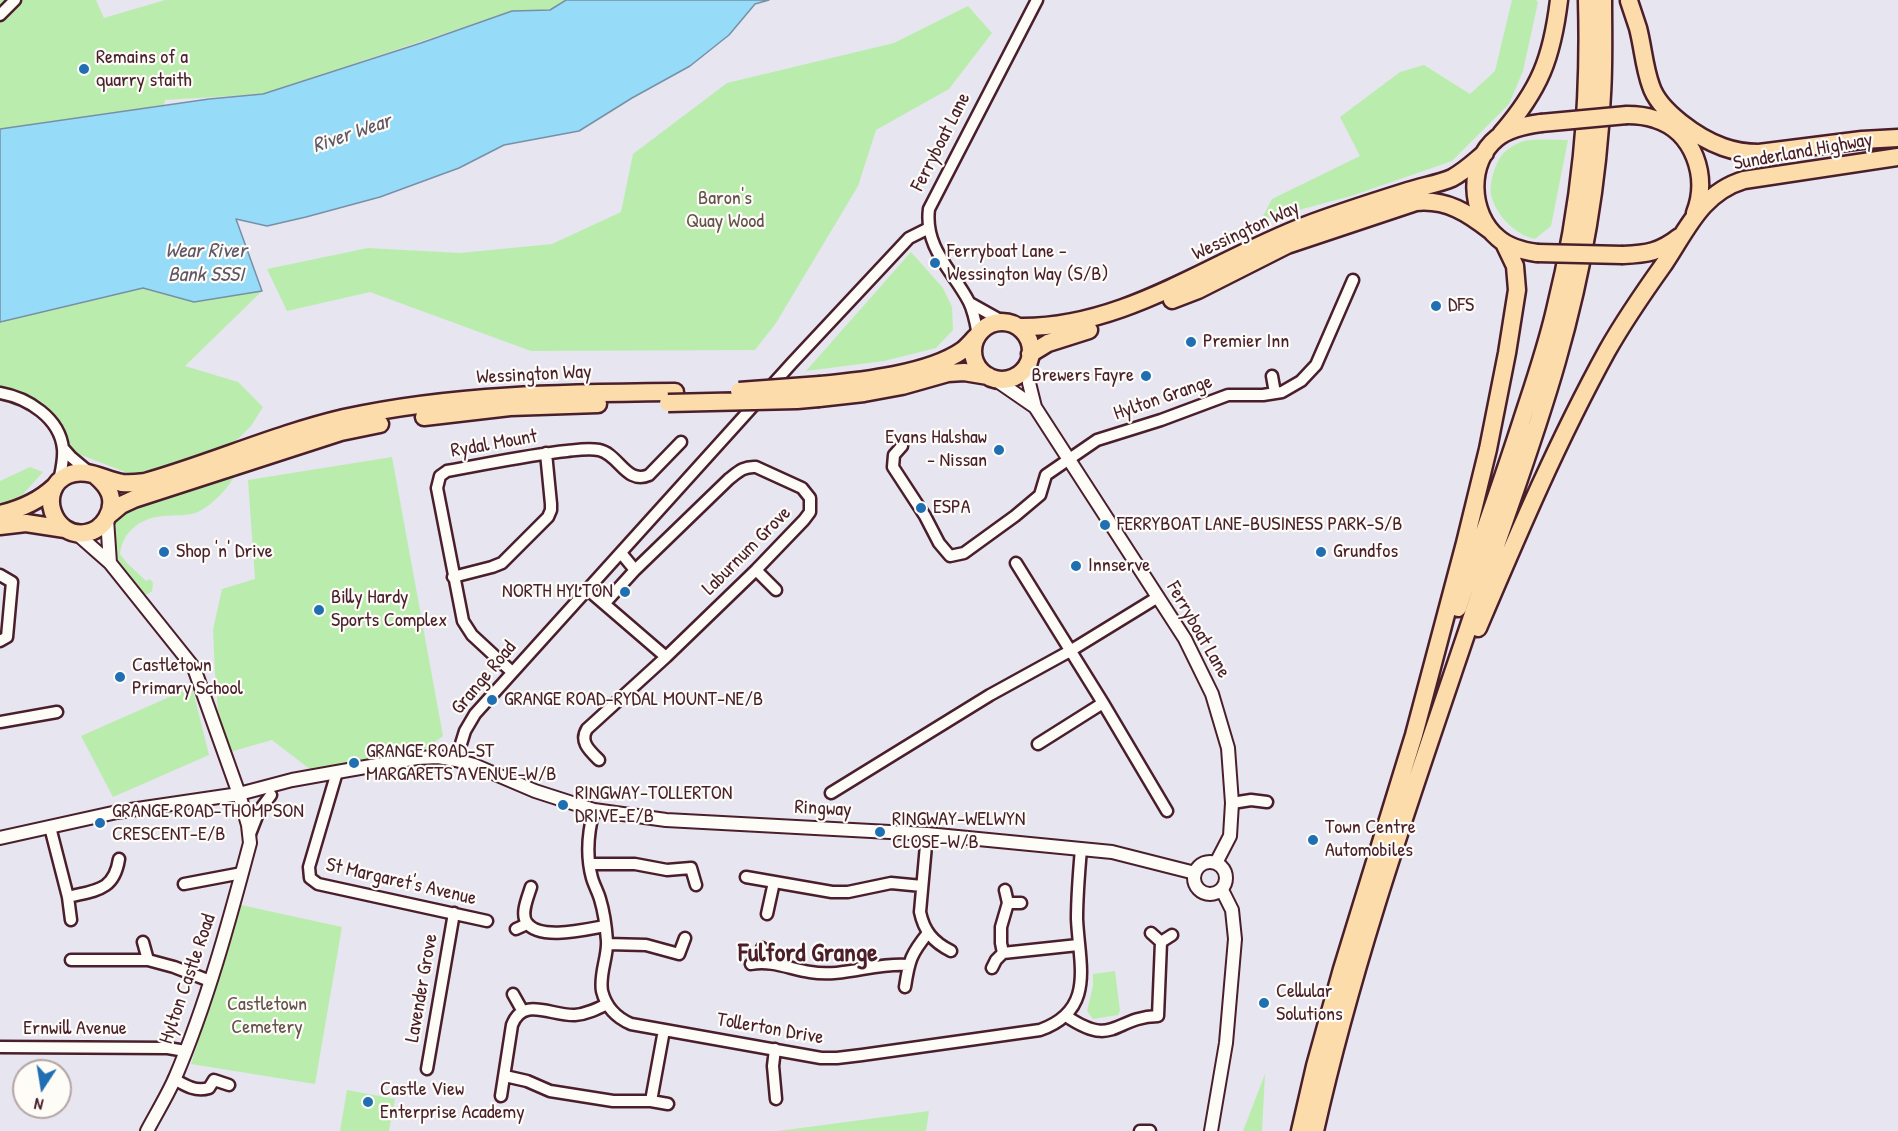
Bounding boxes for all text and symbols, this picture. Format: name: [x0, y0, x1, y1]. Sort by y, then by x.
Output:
place label: Remains of a quarry staith: [96, 46, 192, 93]
marker: Remains of a quarry staith: [77, 62, 91, 76]
street label: Ferryboat Lane: [906, 89, 976, 195]
water label: River Wear: [309, 109, 395, 159]
street label: Sunderland Highway: [1731, 128, 1875, 176]
park label: Baron's Quay Wood: [686, 187, 764, 234]
street label: Wessington Way: [1189, 196, 1303, 266]
water label: Wear River Bank SSSI: [165, 238, 247, 288]
place label: Ferryboat Lane - Wessington Way (S/B): [947, 240, 1109, 287]
marker: Ferryboat Lane - Wessington Way (S/B): [928, 256, 942, 270]
place label: DFS: [1448, 294, 1474, 318]
marker: DFS: [1429, 299, 1443, 313]
place label: Premier Inn: [1203, 330, 1289, 354]
marker: Premier Inn: [1184, 335, 1198, 349]
street label: Wessington Way: [476, 360, 592, 390]
place label: Brewers Fayre: [1032, 364, 1134, 388]
marker: Brewers Fayre: [1139, 369, 1153, 383]
street label: Hylton Grange: [1111, 370, 1215, 426]
street label: Rydal Mount: [449, 425, 539, 463]
place label: Evans Halshaw - Nissan: [885, 426, 987, 473]
marker: Evans Halshaw - Nissan: [992, 443, 1006, 457]
place label: ESPA: [933, 496, 970, 520]
marker: ESPA: [914, 501, 928, 515]
street label: Laburnum Grove: [698, 502, 796, 600]
place label: FERRYBOAT LANE-BUSINESS PARK-S/B: [1117, 513, 1402, 537]
marker: FERRYBOAT LANE-BUSINESS PARK-S/B: [1098, 518, 1112, 532]
place label: Shop 'n' Drive: [176, 540, 273, 564]
place label: Grundfos: [1333, 540, 1398, 564]
marker: Shop 'n' Drive: [157, 545, 171, 559]
marker: Grundfos: [1314, 545, 1328, 559]
place label: Innserve: [1088, 554, 1150, 578]
marker: Innserve: [1069, 559, 1083, 573]
street label: Ferryboat Lane: [1161, 578, 1235, 682]
place label: NORTH HYLTON: [502, 580, 613, 604]
marker: NORTH HYLTON: [618, 585, 632, 599]
place label: Billy Hardy Sports Complex: [331, 586, 447, 633]
marker: Billy Hardy Sports Complex: [312, 603, 326, 617]
street label: Grange Road: [446, 636, 522, 720]
place label: Castletown Primary School: [132, 654, 243, 701]
marker: Castletown Primary School: [113, 670, 127, 684]
place label: GRANGE ROAD-RYDAL MOUNT-NE/B: [504, 688, 763, 712]
marker: GRANGE ROAD-RYDAL MOUNT-NE/B: [485, 693, 499, 707]
place label: GRANGE ROAD-ST MARGARETS AVENUE-W/B: [366, 740, 556, 787]
marker: GRANGE ROAD-ST MARGARETS AVENUE-W/B: [347, 756, 361, 770]
place label: RINGWAY-TOLLERTON DRIVE-E/B: [575, 782, 732, 829]
street label: Ringway: [794, 796, 852, 822]
marker: RINGWAY-TOLLERTON DRIVE-E/B: [556, 798, 570, 812]
place label: GRANGE ROAD-THOMPSON CRESCENT-E/B: [112, 800, 304, 847]
place label: RINGWAY-WELWYN CLOSE-W/B: [892, 808, 1025, 855]
marker: GRANGE ROAD-THOMPSON CRESCENT-E/B: [93, 816, 107, 830]
place label: Town Centre Automobiles: [1325, 816, 1416, 863]
marker: RINGWAY-WELWYN CLOSE-W/B: [873, 825, 887, 839]
marker: Town Centre Automobiles: [1306, 833, 1320, 847]
street label: St Margaret's Avenue: [323, 853, 479, 911]
street label: Hylton Castle Road: [155, 911, 221, 1047]
street label: Lavender Grove: [401, 932, 443, 1044]
district label: Fulford Grange: [738, 938, 878, 970]
place label: Cellular Solutions: [1276, 980, 1343, 1027]
park label: Castletown Cemetery: [227, 993, 307, 1040]
marker: Cellular Solutions: [1257, 996, 1271, 1010]
street label: Tollerton Drive: [715, 1008, 825, 1050]
street label: Ernwill Avenue: [23, 1017, 127, 1041]
north arrow: [12, 1059, 72, 1119]
place label: Castle View Enterprise Academy: [380, 1078, 525, 1125]
text: N: [32, 1093, 45, 1116]
marker: Castle View Enterprise Academy: [361, 1095, 375, 1109]

